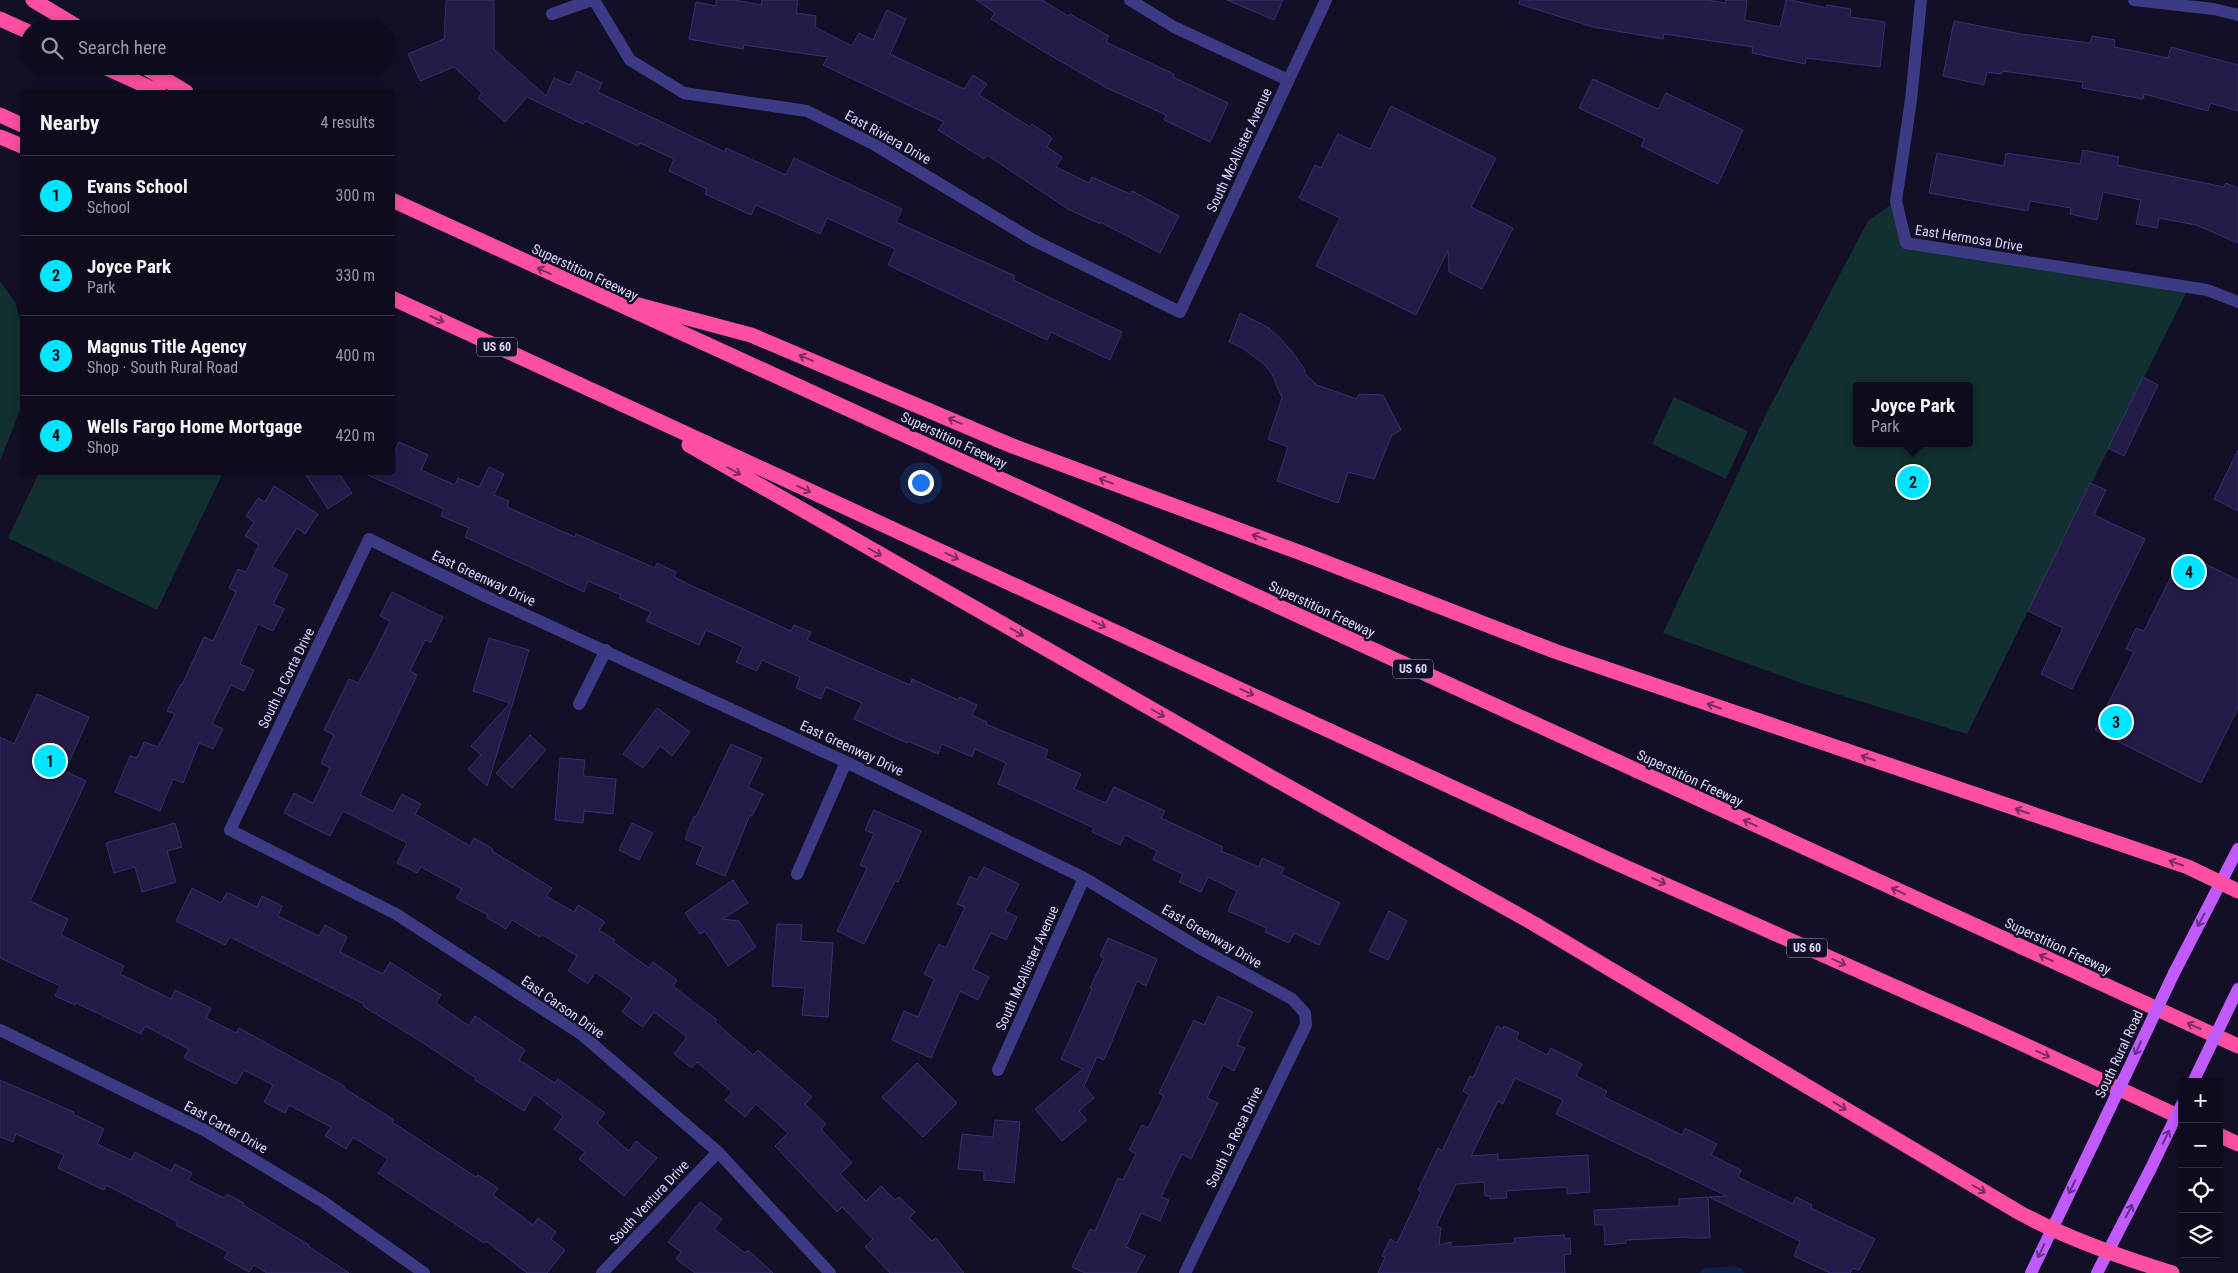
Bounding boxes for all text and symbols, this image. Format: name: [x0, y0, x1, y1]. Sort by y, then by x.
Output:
search box: [20, 20, 395, 75]
icon: search: [38, 34, 66, 62]
text: Search here: [78, 36, 166, 59]
street label: South McAllister Avenue: [1203, 85, 1275, 214]
street label: East Riviera Drive: [842, 107, 934, 167]
text: Nearby: [40, 111, 99, 135]
text: 4 results: [320, 113, 375, 132]
text: Evans School: [87, 175, 188, 198]
text: 1: [52, 186, 60, 205]
text: 300 m: [336, 186, 375, 205]
text: School: [87, 198, 130, 217]
street label: East Hermosa Drive: [1914, 222, 2024, 254]
street label: Superstition Freeway: [529, 240, 641, 304]
text: Joyce Park: [87, 255, 171, 278]
one-way arrow: [537, 265, 552, 275]
text: 2: [52, 266, 60, 285]
text: 330 m: [336, 266, 375, 285]
text: Park: [87, 278, 116, 297]
one-way arrow: [429, 314, 444, 324]
text: Magnus Title Agency: [87, 335, 247, 358]
road number: US 60: [477, 338, 517, 357]
text: 3: [52, 346, 60, 365]
text: 400 m: [336, 346, 375, 365]
one-way arrow: [798, 353, 814, 362]
text: Shop · South Rural Road: [87, 358, 238, 377]
popup: [1853, 382, 1973, 447]
text: Joyce Park: [1871, 394, 1955, 417]
street label: Superstition Freeway: [898, 408, 1010, 472]
text: Wells Fargo Home Mortgage: [87, 415, 302, 438]
one-way arrow: [948, 416, 963, 426]
text: Park: [1871, 417, 1899, 436]
text: 4: [52, 426, 60, 445]
text: 420 m: [336, 426, 375, 445]
text: Shop: [87, 438, 119, 457]
pin: 2: [1897, 463, 1929, 501]
one-way arrow: [727, 466, 742, 476]
your location: [908, 470, 934, 496]
one-way arrow: [1099, 476, 1115, 485]
one-way arrow: [796, 484, 811, 494]
one-way arrow: [1252, 532, 1267, 541]
street label: East Greenway Drive: [430, 547, 539, 609]
one-way arrow: [868, 547, 882, 557]
one-way arrow: [944, 552, 959, 562]
pin: 4: [2173, 553, 2205, 591]
street label: Superstition Freeway: [1266, 577, 1378, 641]
one-way arrow: [1091, 620, 1106, 630]
street label: South la Corta Drive: [255, 625, 317, 731]
one-way arrow: [1009, 627, 1024, 637]
road number: US 60: [1393, 660, 1433, 679]
one-way arrow: [1239, 688, 1254, 698]
one-way arrow: [1707, 701, 1723, 710]
pin: 3: [2100, 703, 2132, 741]
one-way arrow: [1150, 708, 1164, 718]
street label: East Greenway Drive: [798, 717, 907, 779]
pin: 1: [34, 742, 66, 780]
street label: Superstition Freeway: [1634, 746, 1746, 810]
one-way arrow: [1861, 753, 1877, 763]
one-way arrow: [2015, 806, 2030, 815]
one-way arrow: [1743, 818, 1758, 827]
one-way arrow: [2168, 858, 2184, 868]
one-way arrow: [1651, 877, 1666, 887]
one-way arrow: [1891, 885, 1906, 895]
street label: East Greenway Drive: [1159, 901, 1265, 971]
street label: South McAllister Avenue: [992, 903, 1062, 1033]
one-way arrow: [2196, 913, 2206, 928]
street label: Superstition Freeway: [2002, 914, 2114, 978]
road number: US 60: [1787, 938, 1827, 958]
one-way arrow: [2039, 953, 2054, 963]
one-way arrow: [1831, 958, 1846, 967]
street label: East Carson Drive: [518, 972, 608, 1042]
street label: South Rural Road: [2092, 1008, 2146, 1100]
one-way arrow: [2187, 1021, 2202, 1030]
one-way arrow: [2133, 1041, 2143, 1056]
one-way arrow: [2035, 1050, 2050, 1059]
map controls: [2178, 1078, 2223, 1258]
button: +: [2178, 1078, 2223, 1123]
street label: South La Rosa Drive: [1203, 1083, 1266, 1190]
street label: East Carter Drive: [182, 1098, 271, 1157]
one-way arrow: [1832, 1101, 1846, 1111]
button: −: [2178, 1123, 2223, 1168]
one-way arrow: [2162, 1130, 2171, 1145]
street label: South Ventura Drive: [606, 1156, 692, 1247]
button: locate: [2178, 1168, 2223, 1213]
one-way arrow: [2067, 1179, 2076, 1194]
one-way arrow: [1972, 1184, 1986, 1194]
one-way arrow: [2124, 1203, 2134, 1218]
button: layers: [2178, 1213, 2223, 1258]
one-way arrow: [2036, 1243, 2045, 1258]

